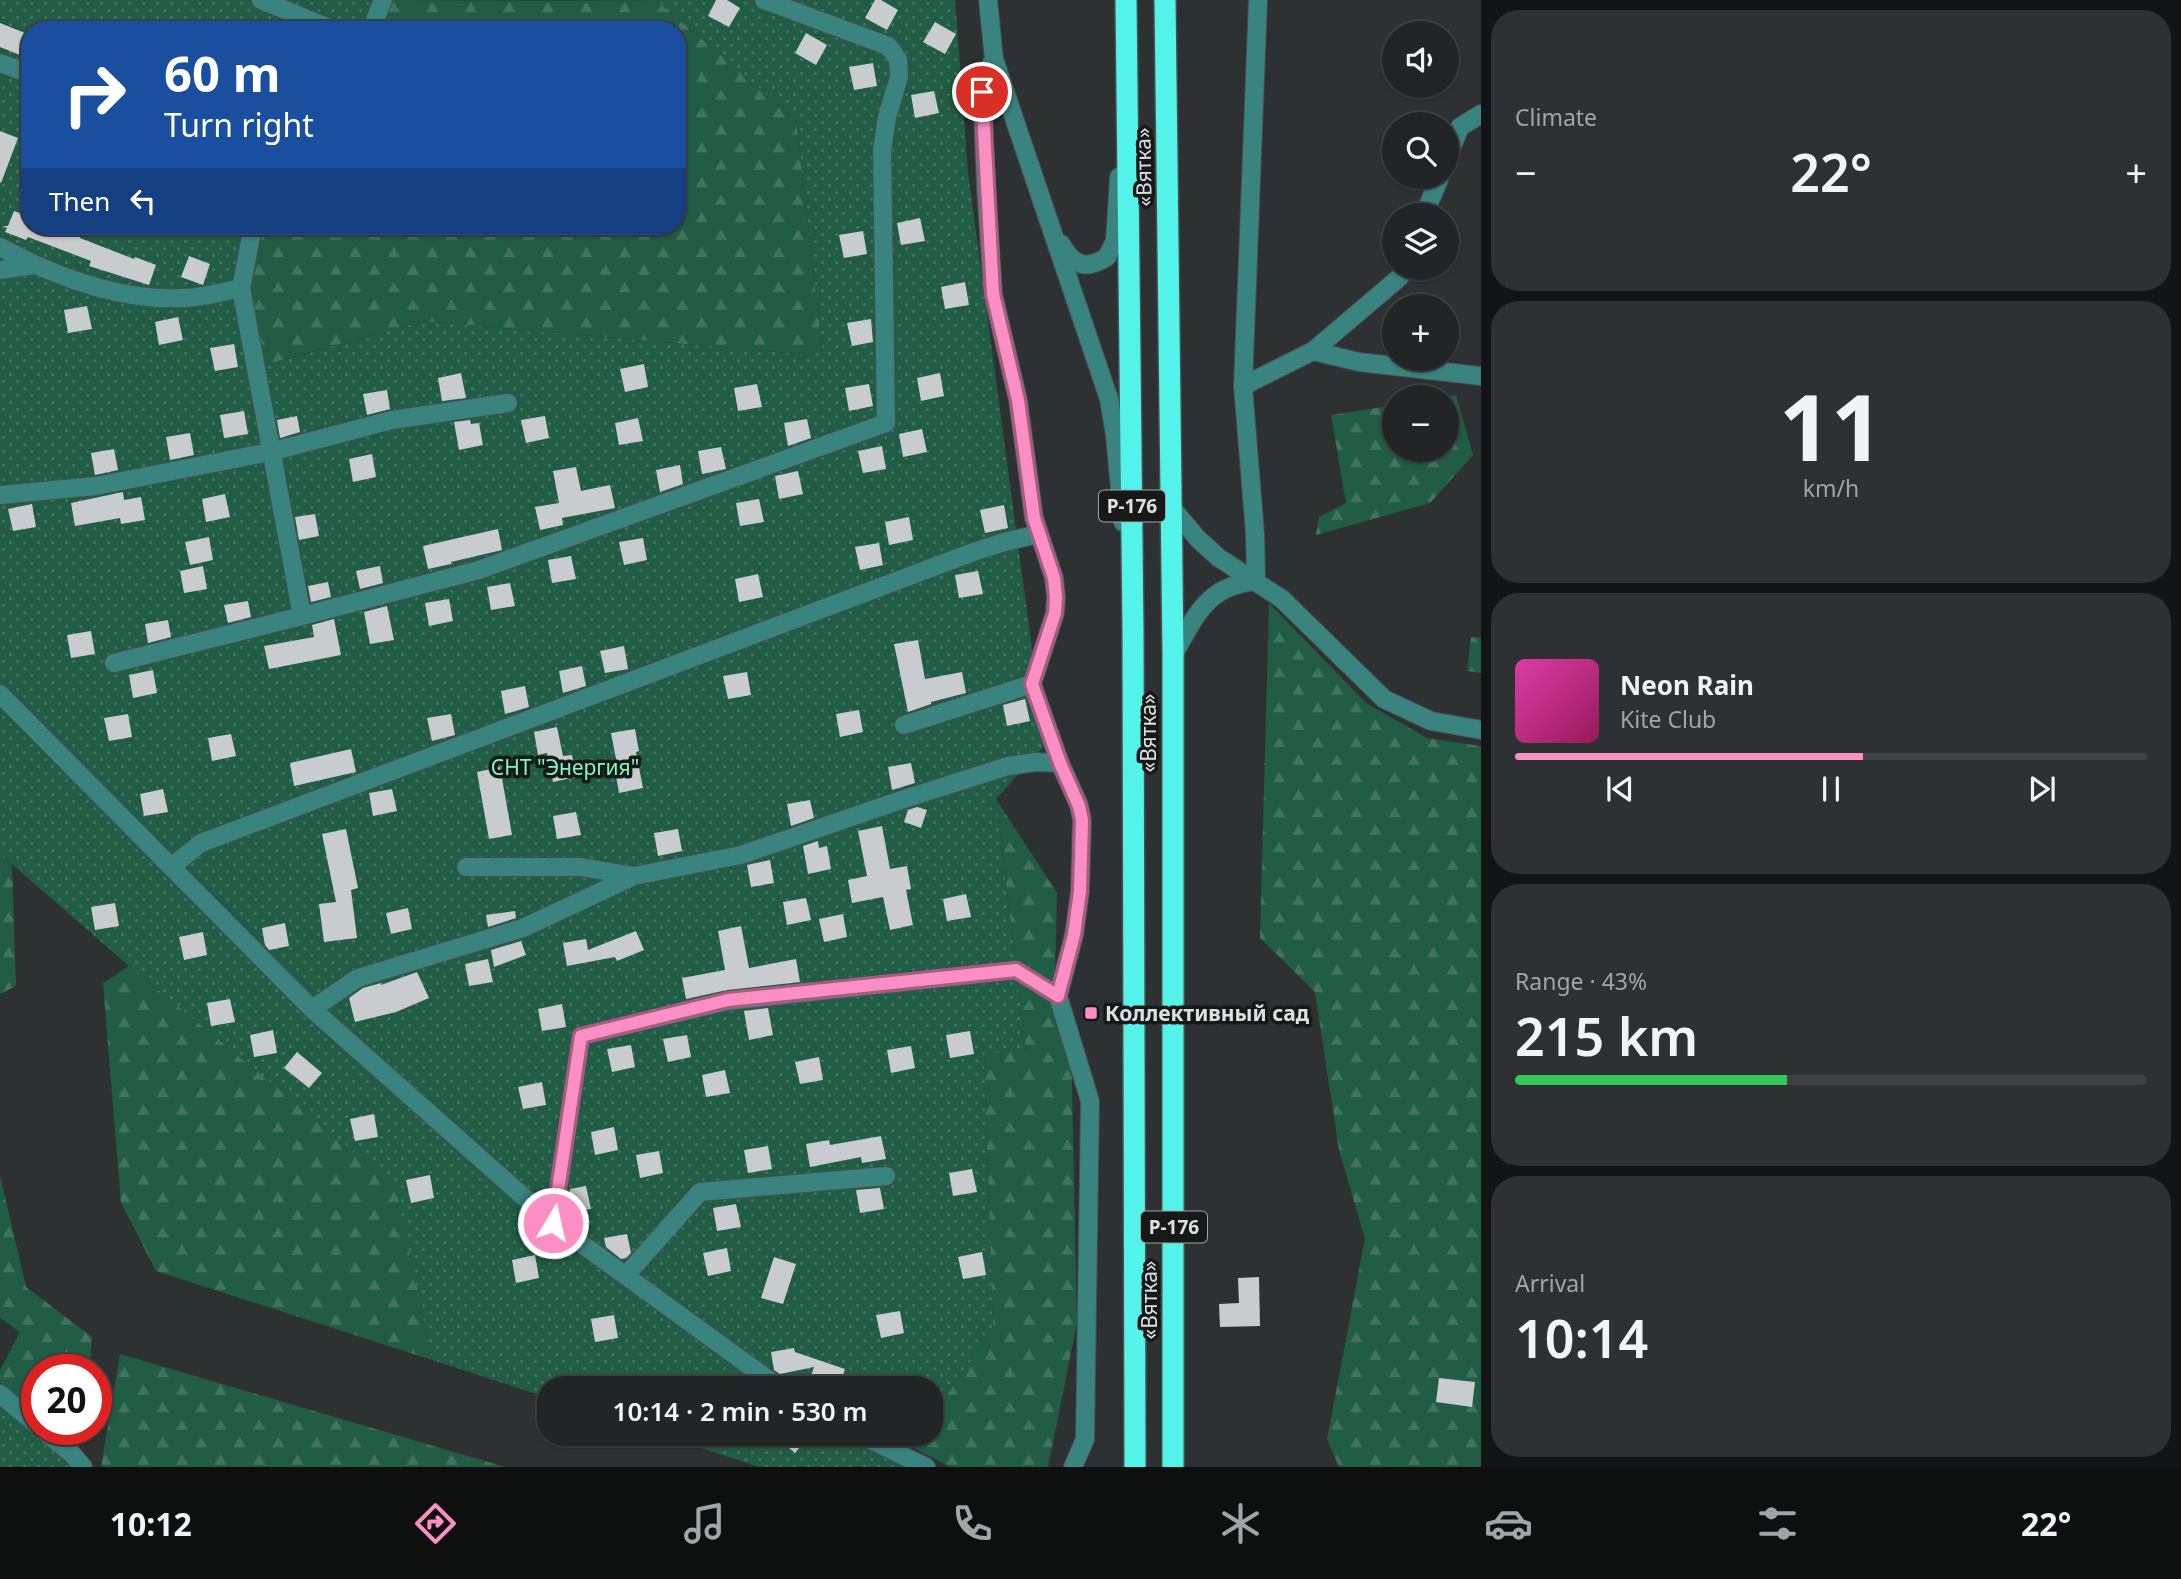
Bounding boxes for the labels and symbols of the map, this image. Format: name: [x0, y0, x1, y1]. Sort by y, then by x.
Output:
pin: [952, 62, 1012, 122]
street label: «Вятка»: [1128, 127, 1158, 207]
road number: Р-176: [1099, 491, 1165, 522]
street label: «Вятка»: [1134, 693, 1162, 773]
park label: СНТ "Энергия": [491, 753, 639, 781]
place label: Коллективный сад: [1105, 999, 1310, 1027]
marker: Коллективный сад: [1083, 1005, 1099, 1021]
position arrow: [516, 1186, 590, 1260]
road number: Р-176: [1141, 1212, 1207, 1242]
street label: «Вятка»: [1135, 1260, 1163, 1340]
speed limit sign: 20: [21, 1354, 112, 1445]

